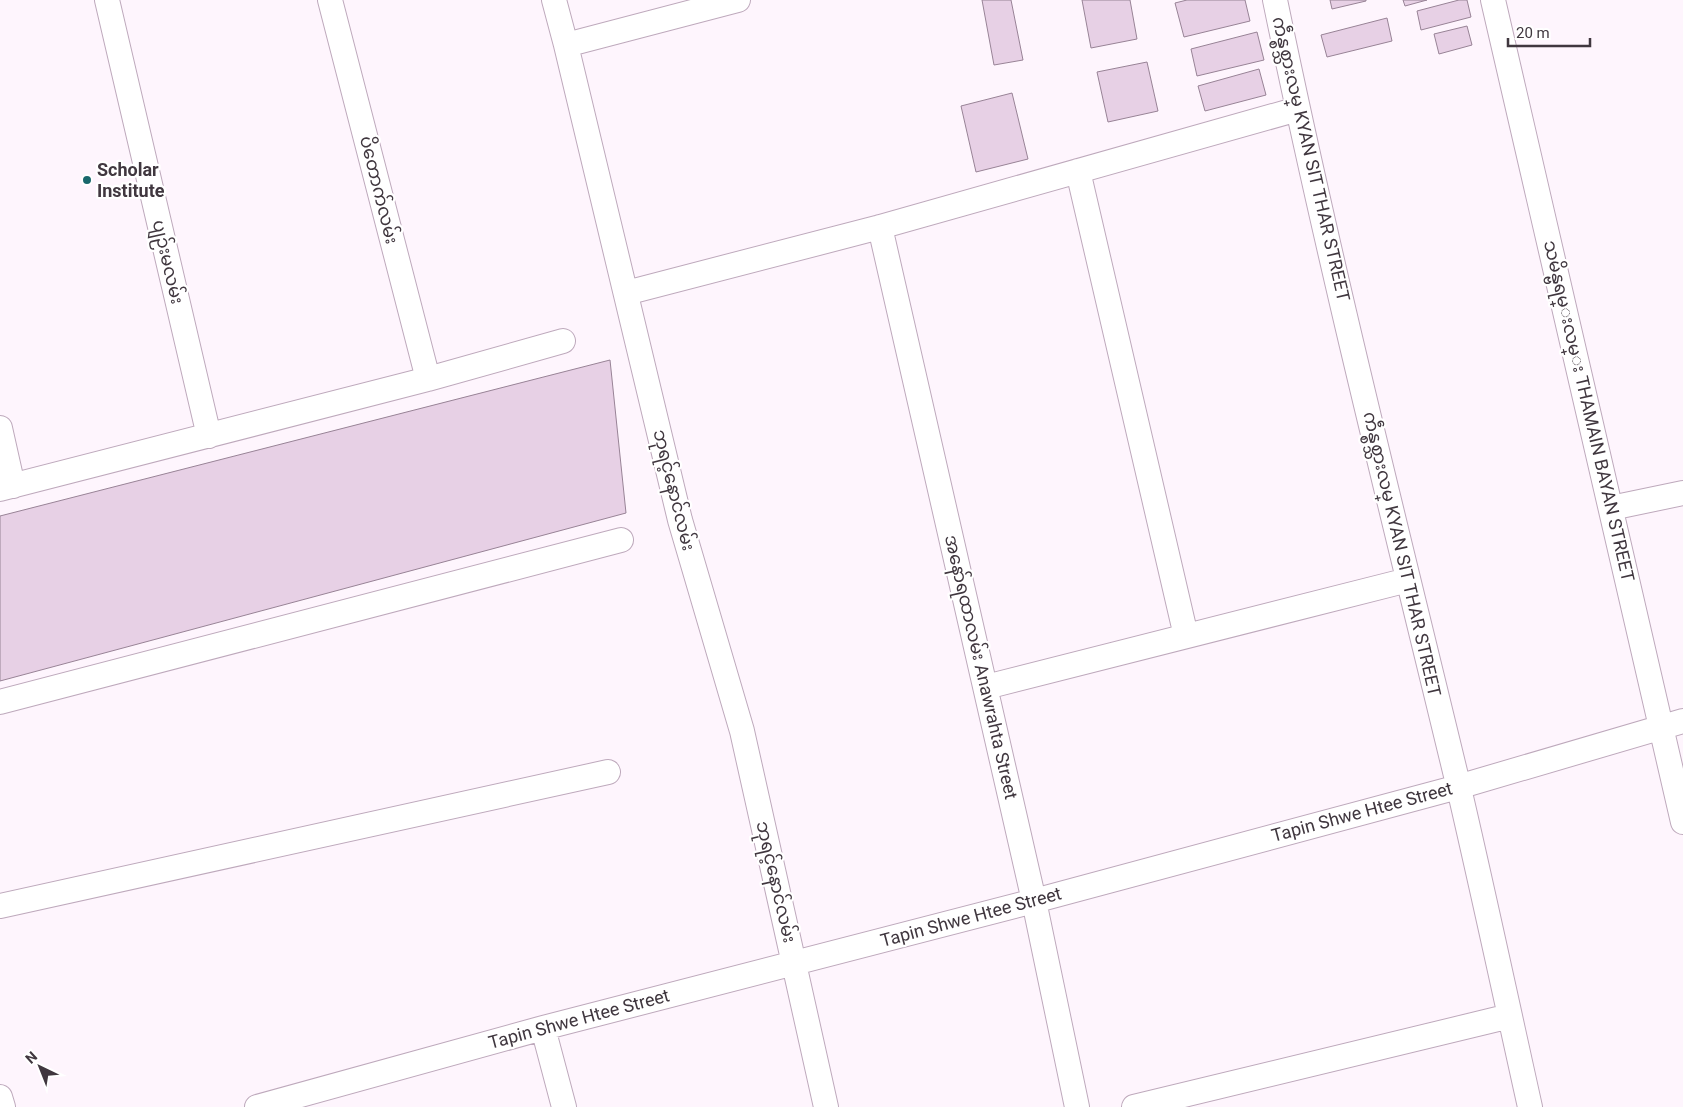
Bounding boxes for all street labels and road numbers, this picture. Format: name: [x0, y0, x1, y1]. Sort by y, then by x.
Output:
street label: ကဵန္စစ္သားလမ္ KYAN SIT THAR STREET: [1263, 14, 1357, 305]
street label: ပိတောက်လမ်း: [356, 133, 406, 246]
street label: ပျဉ်းမလမ်း: [144, 217, 190, 307]
street label: သမိန္ဗရမ္းလမ္း THAMAIN BAYAN STREET: [1535, 238, 1642, 585]
street label: ကဵန္စစ္သားလမ္ KYAN SIT THAR STREET: [1354, 409, 1448, 700]
street label: ဘုရင့်နောင်လမ်း: [644, 427, 702, 554]
street label: အနော်ရထာလမ်း Anawrahta Street: [936, 532, 1024, 802]
street label: Tapin Shwe Htee Street: [1269, 777, 1455, 846]
street label: ဘုရင့်နောင်လမ်း: [747, 819, 803, 946]
street label: Tapin Shwe Htee Street: [878, 882, 1064, 951]
street label: Tapin Shwe Htee Street: [486, 984, 672, 1053]

